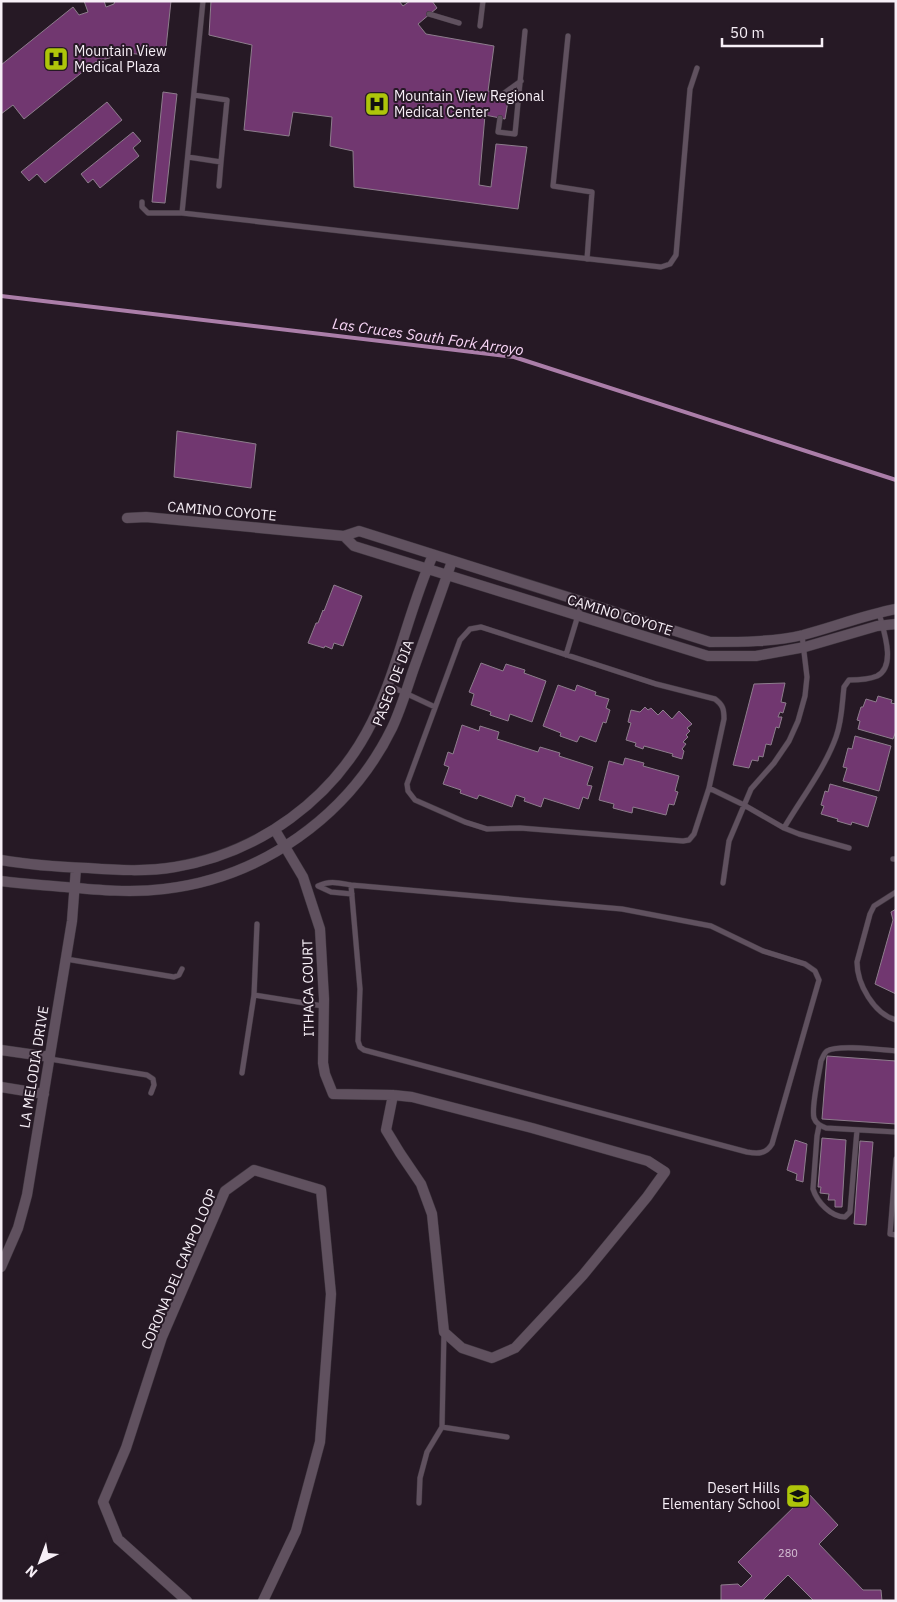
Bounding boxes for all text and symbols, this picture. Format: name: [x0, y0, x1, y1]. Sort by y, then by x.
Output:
scale bar: [722, 15, 822, 47]
text: 50 m: [730, 23, 765, 42]
place label: Mountain View Medical Plaza: [74, 42, 167, 76]
hospital icon: Mountain View Medical Plaza: [43, 46, 69, 72]
place label: Mountain View Regional Medical Center: [394, 87, 545, 121]
hospital icon: Mountain View Regional Medical Center: [364, 91, 390, 117]
water label: Las Cruces South Fork Arroyo: [331, 314, 525, 359]
street label: CAMINO COYOTE: [167, 497, 277, 525]
street label: CAMINO COYOTE: [565, 590, 675, 640]
street label: PASEO DE DIA: [368, 637, 418, 729]
street label: ITHACA COURT: [298, 939, 318, 1037]
street label: LA MELODIA DRIVE: [15, 1005, 53, 1129]
street label: CORONA DEL CAMPO LOOP: [137, 1186, 221, 1352]
place label: Desert Hills Elementary School: [662, 1479, 780, 1513]
school or university icon: Desert Hills Elementary School: [785, 1483, 811, 1509]
north arrow: [15, 1537, 65, 1587]
house number: 280: [778, 1546, 798, 1560]
text: N: [22, 1562, 41, 1582]

